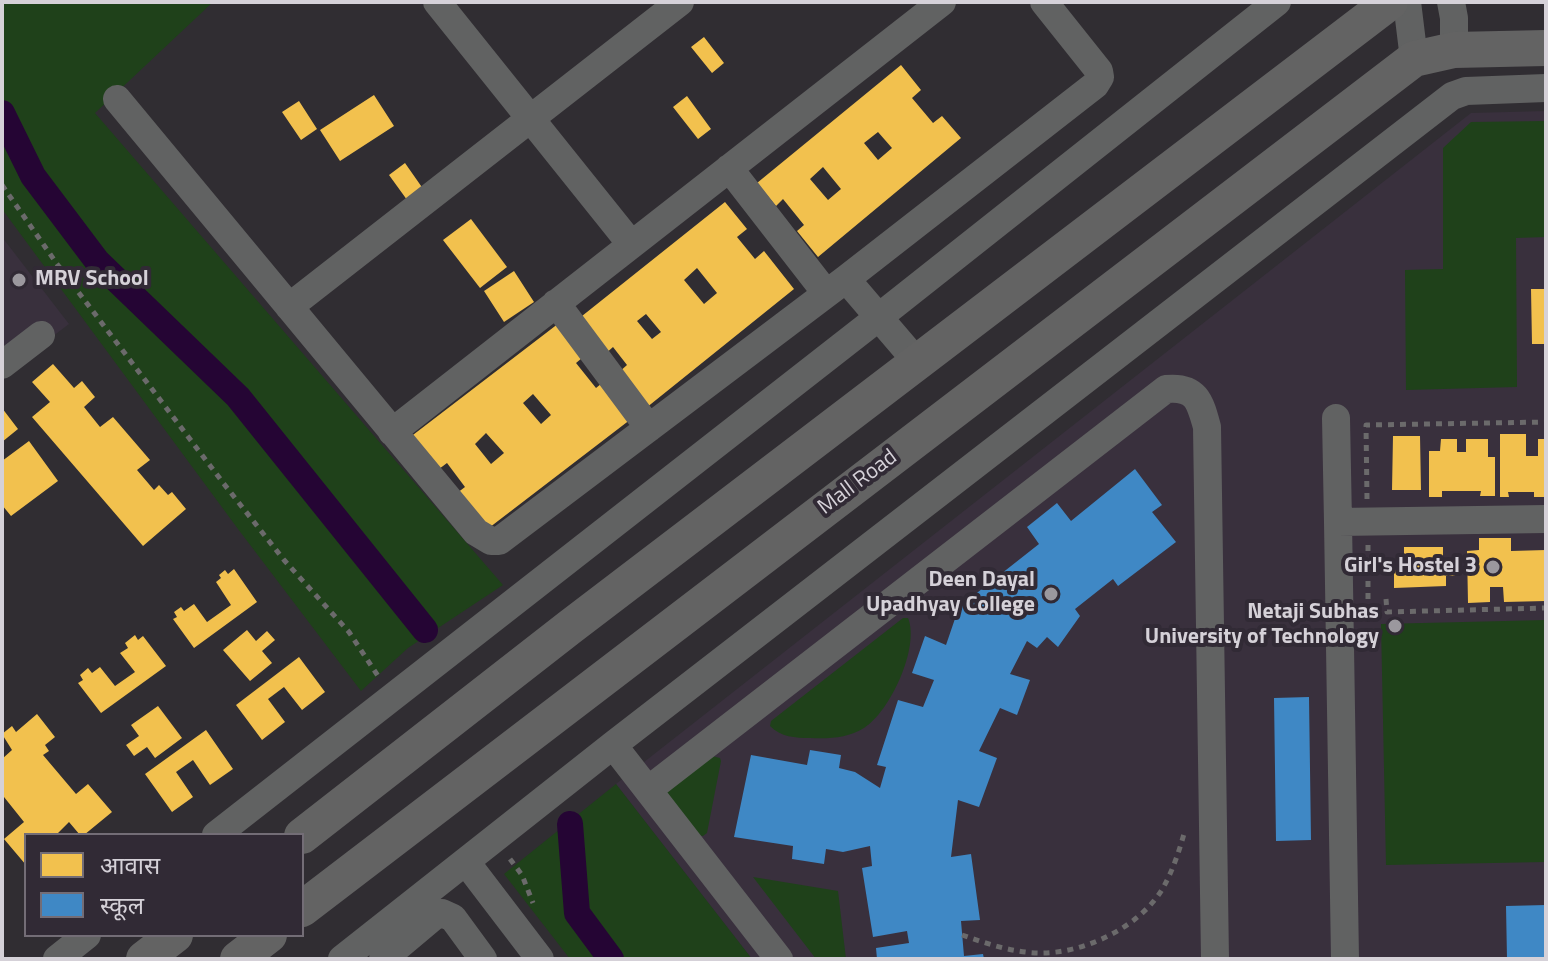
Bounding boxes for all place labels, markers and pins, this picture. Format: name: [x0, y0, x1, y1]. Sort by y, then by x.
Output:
place label: MRV School: [35, 267, 149, 293]
marker: MRV School: [10, 271, 28, 289]
place label: Girl's Hostel 3: [1344, 554, 1477, 580]
marker: Girl's Hostel 3: [1484, 558, 1502, 576]
place label: Deen Dayal Upadhyay College: [866, 568, 1035, 620]
marker: Deen Dayal Upadhyay College: [1042, 585, 1060, 603]
place label: Netaji Subhas University of Technology: [1145, 600, 1379, 652]
marker: Netaji Subhas University of Technology: [1386, 617, 1404, 635]

